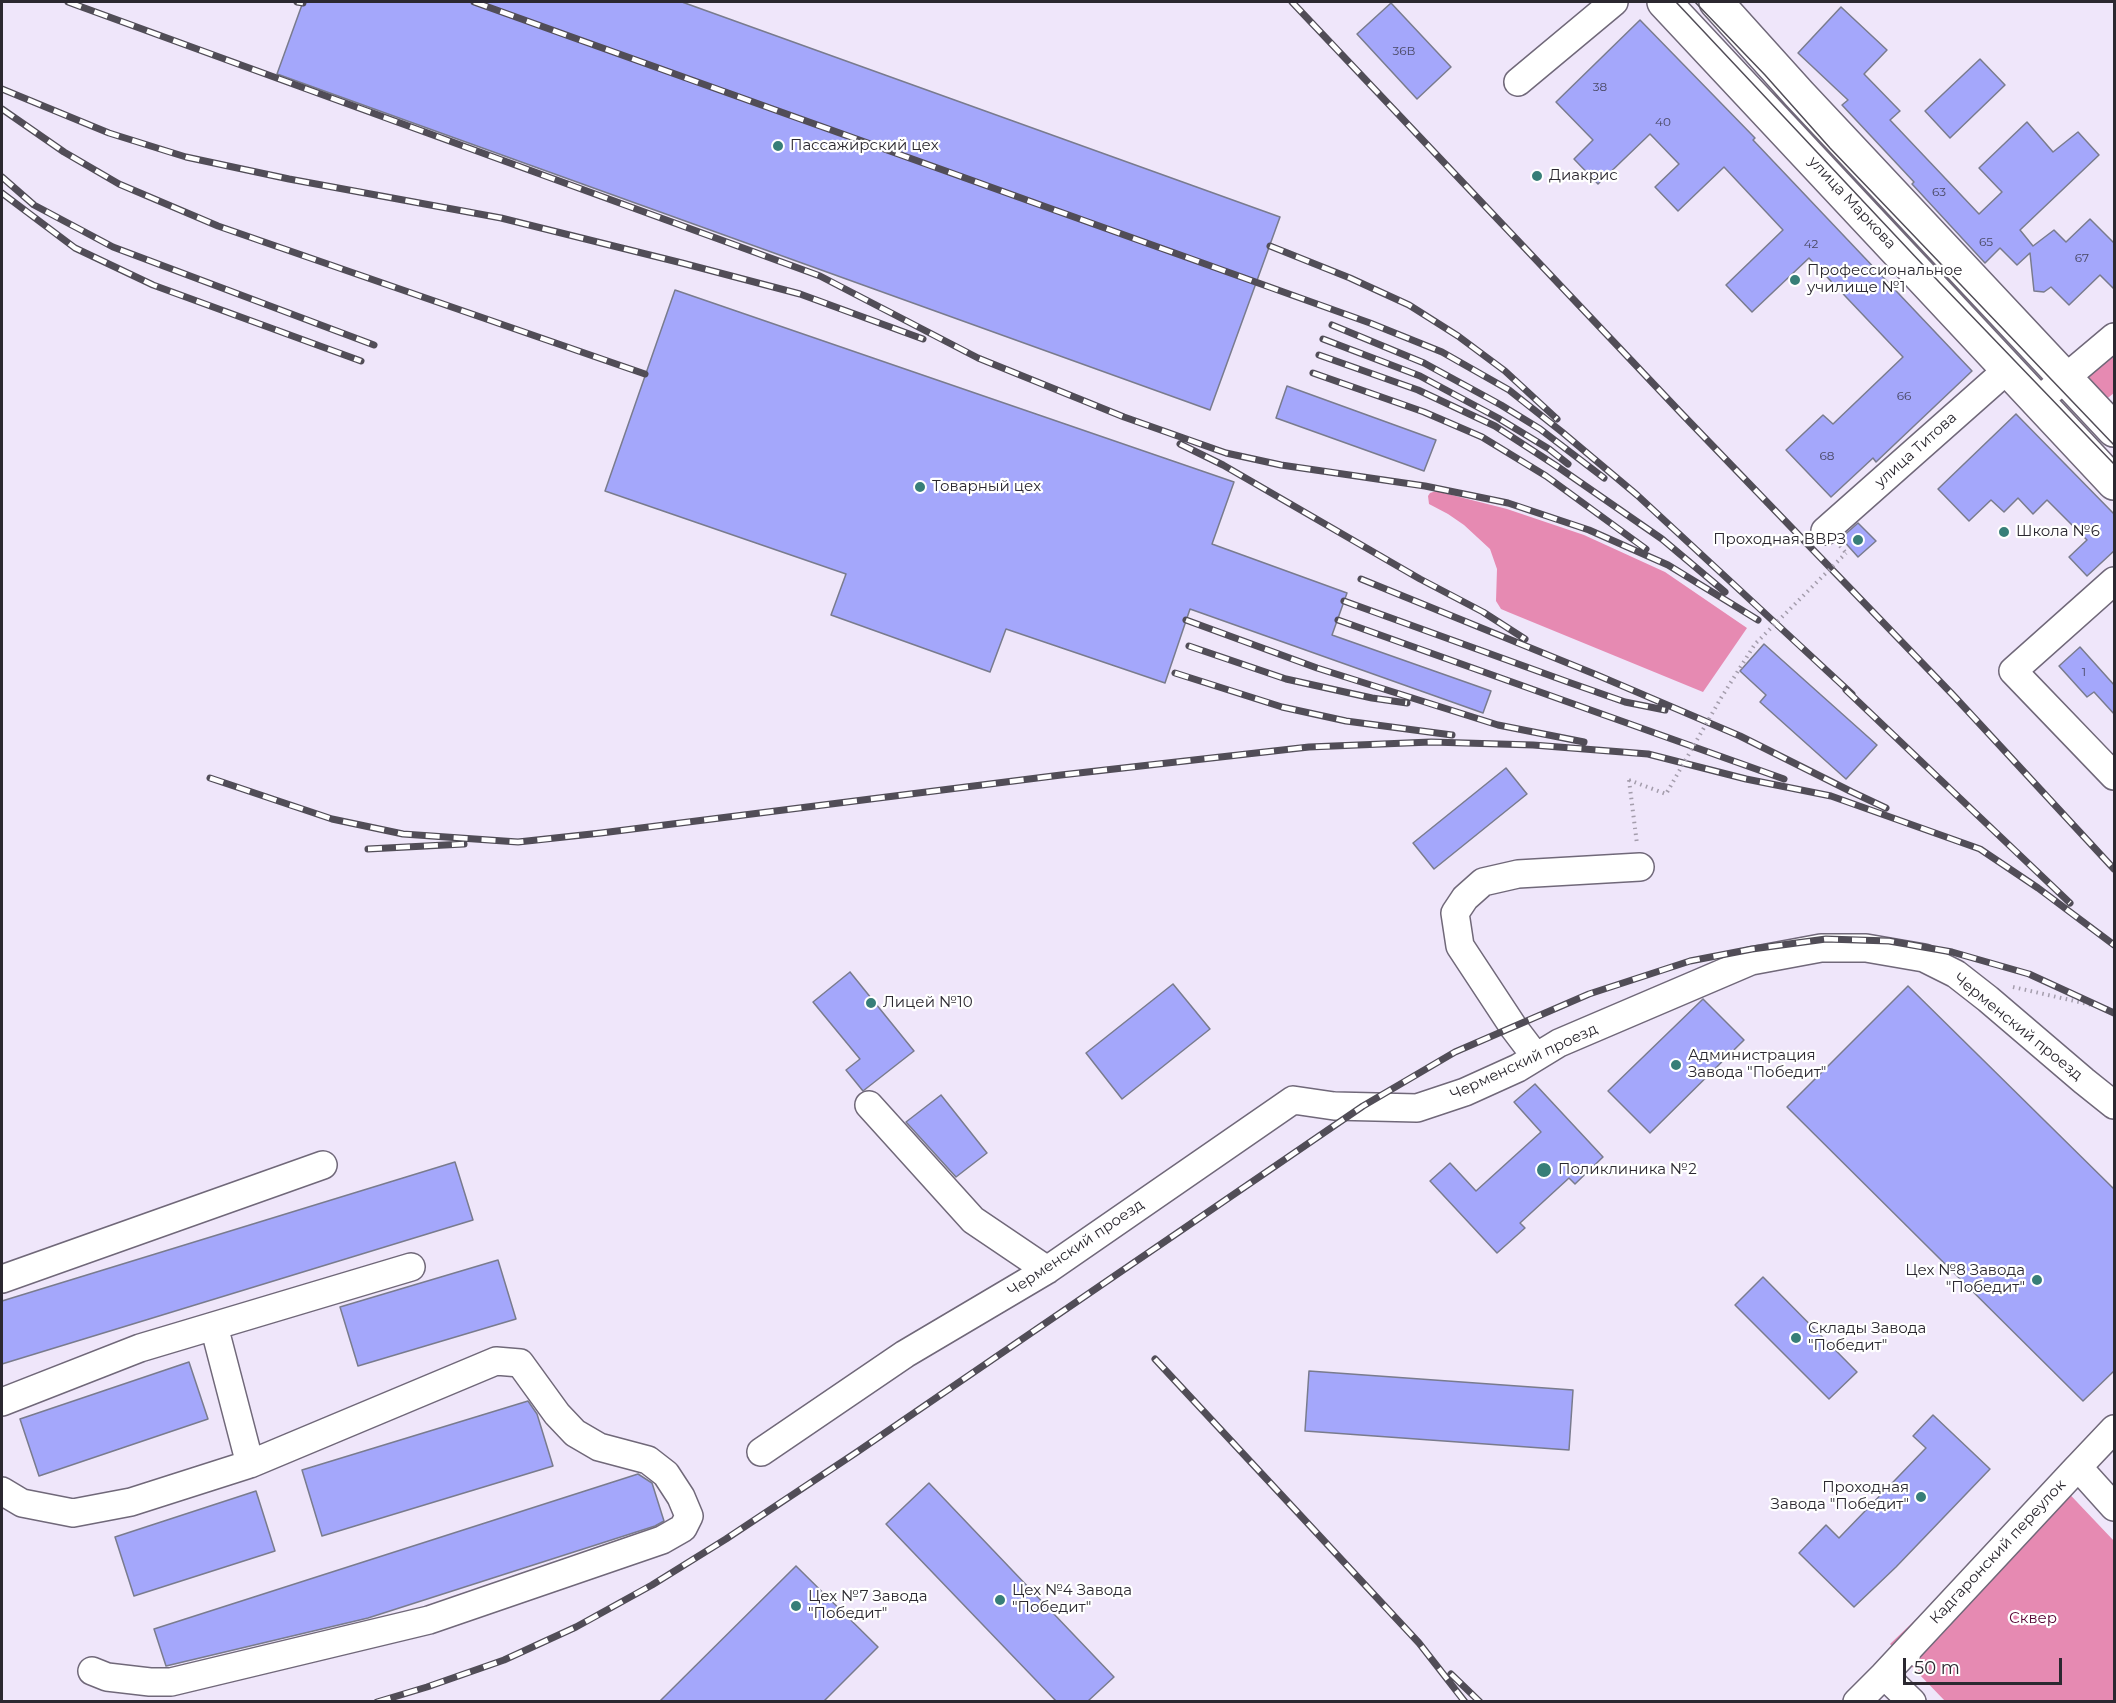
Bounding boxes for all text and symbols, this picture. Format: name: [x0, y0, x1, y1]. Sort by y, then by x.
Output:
house number: 36В: [1392, 44, 1416, 58]
house number: 38: [1593, 80, 1607, 94]
house number: 40: [1655, 115, 1671, 129]
place label: Пассажирский цех: [790, 137, 939, 155]
marker: Пассажирский цех: [771, 139, 785, 153]
street label: улица Маркова: [1804, 153, 1900, 253]
place label: Диакрис: [1549, 167, 1618, 185]
marker: Диакрис: [1530, 169, 1544, 183]
house number: 63: [1932, 185, 1946, 199]
house number: 65: [1979, 235, 1993, 249]
house number: 42: [1804, 237, 1818, 251]
house number: 67: [2075, 251, 2089, 265]
place label: Профессиональное училище №1: [1807, 262, 1963, 297]
marker: Профессиональное училище №1: [1788, 273, 1802, 287]
house number: 66: [1897, 389, 1911, 403]
street label: улица Титова: [1871, 409, 1961, 491]
house number: 68: [1820, 449, 1834, 463]
place label: Товарный цех: [932, 478, 1041, 496]
marker: Товарный цех: [913, 480, 927, 494]
place label: Школа №6: [2016, 523, 2100, 541]
marker: Школа №6: [1997, 525, 2011, 539]
place label: Проходная ВВРЗ: [1713, 531, 1846, 549]
marker: Проходная ВВРЗ: [1851, 533, 1865, 547]
house number: 1: [2082, 665, 2086, 679]
street label: Черменский проезд: [1950, 970, 2086, 1084]
place label: Лицей №10: [883, 994, 973, 1012]
marker: Лицей №10: [864, 996, 878, 1010]
street label: Черменский проезд: [1448, 1020, 1600, 1104]
place label: Администрация Завода "Победит": [1688, 1047, 1826, 1082]
marker: Администрация Завода "Победит": [1669, 1058, 1683, 1072]
marker: Поликлиника №2: [1535, 1161, 1553, 1179]
place label: Поликлиника №2: [1558, 1161, 1697, 1179]
street label: Черменский проезд: [1005, 1196, 1147, 1300]
place label: Цех №8 Завода "Победит": [1905, 1262, 2025, 1297]
marker: Цех №8 Завода "Победит": [2030, 1273, 2044, 1287]
place label: Склады Завода "Победит": [1808, 1320, 1926, 1355]
marker: Склады Завода "Победит": [1789, 1331, 1803, 1345]
street label: Кадгаронский переулок: [1926, 1476, 2070, 1628]
place label: Проходная Завода "Победит": [1771, 1479, 1909, 1514]
marker: Проходная Завода "Победит": [1914, 1490, 1928, 1504]
place label: Цех №4 Завода "Победит": [1012, 1582, 1132, 1617]
place label: Цех №7 Завода "Победит": [808, 1588, 928, 1623]
marker: Цех №4 Завода "Победит": [993, 1593, 1007, 1607]
marker: Цех №7 Завода "Победит": [789, 1599, 803, 1613]
park label: Сквер: [2009, 1610, 2057, 1628]
scale bar: [1906, 1646, 2065, 1684]
text: 50 m: [1914, 1657, 1960, 1679]

